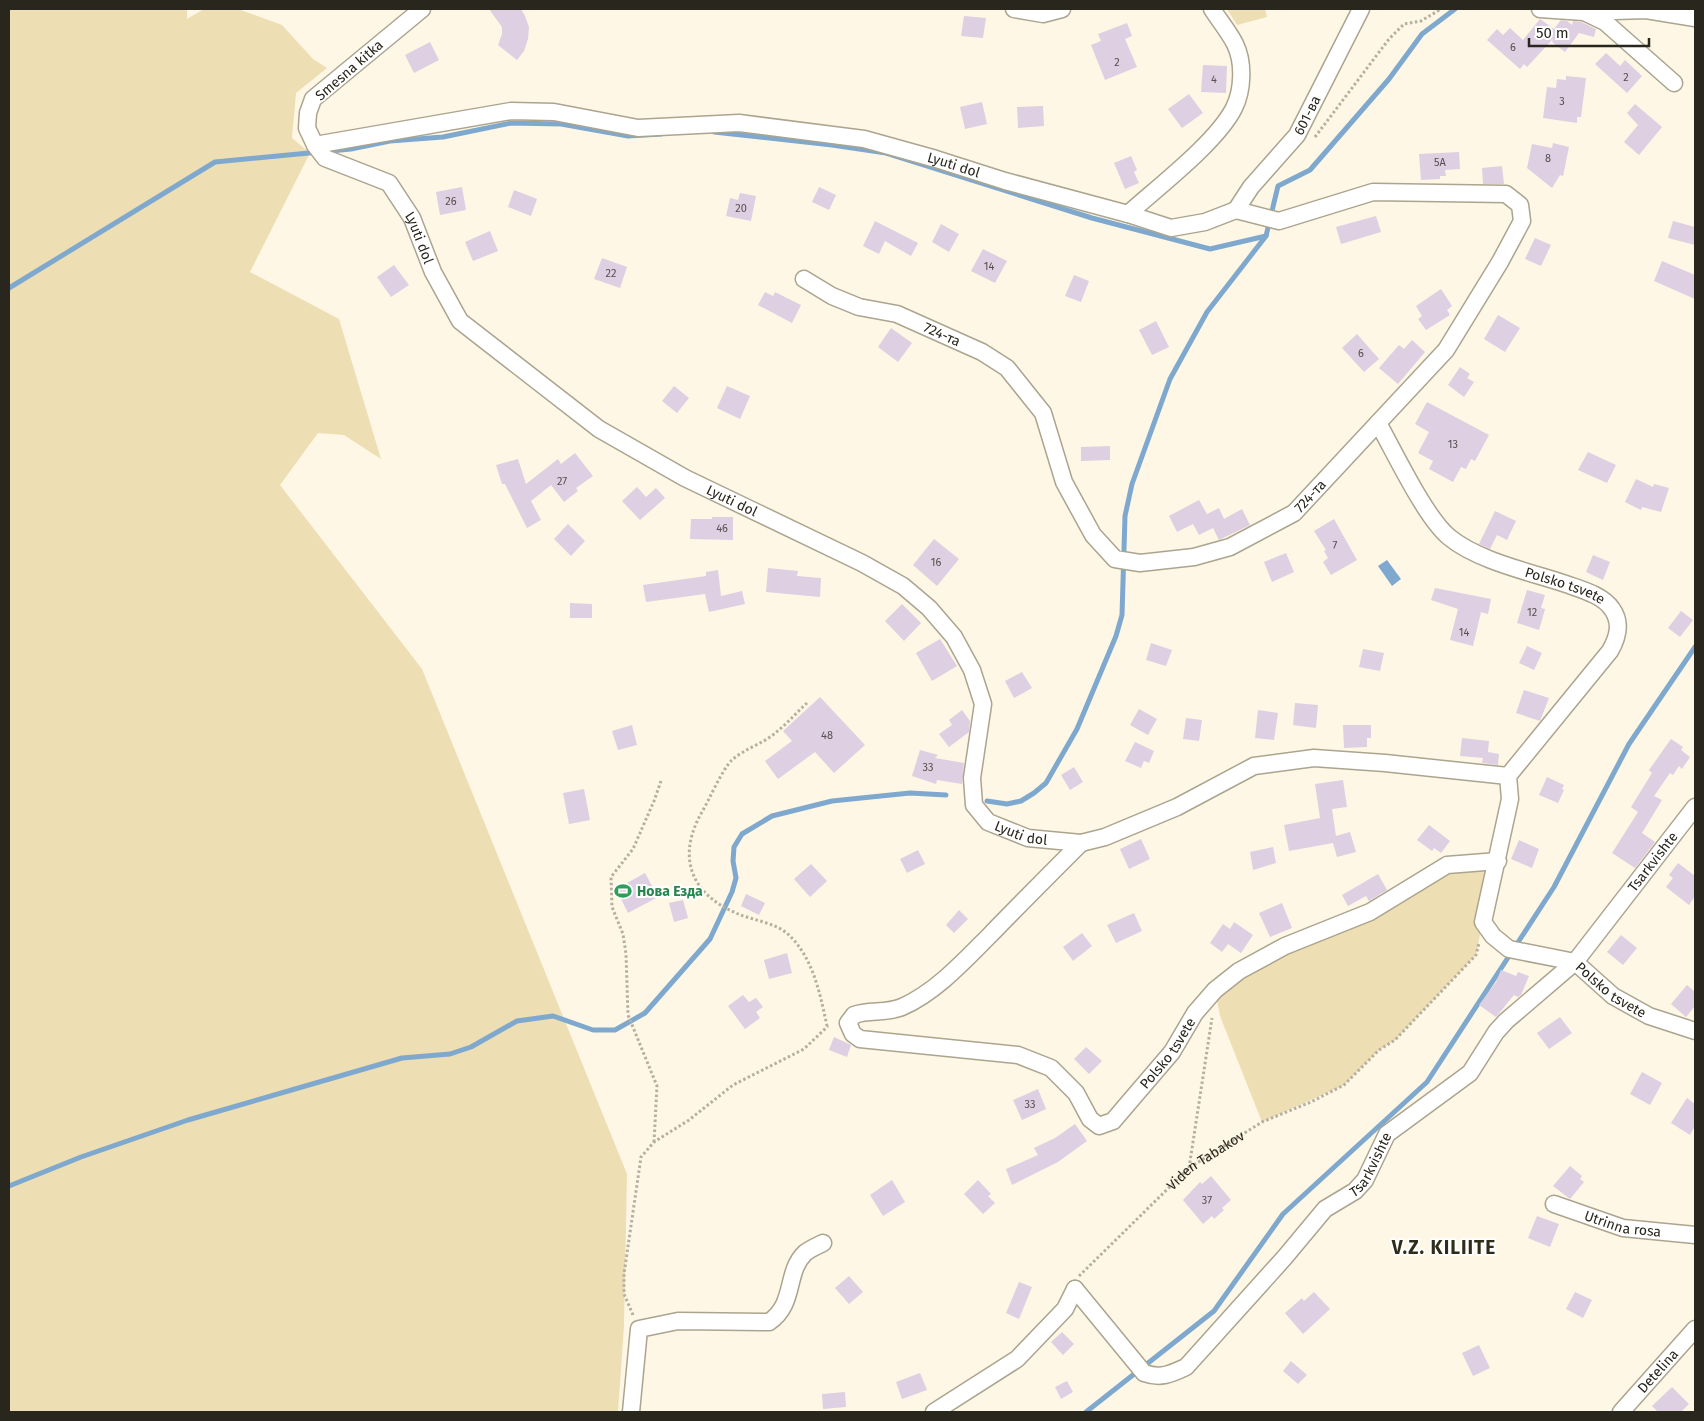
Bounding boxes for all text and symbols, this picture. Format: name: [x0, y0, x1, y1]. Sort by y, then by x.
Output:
scale bar: [1529, 15, 1649, 47]
text: 50 m: [1536, 24, 1569, 42]
street label: Smesna kitka: [312, 36, 387, 104]
house number: 6: [1510, 41, 1516, 54]
house number: 2: [1114, 56, 1120, 69]
house number: 2: [1623, 71, 1629, 84]
house number: 4: [1211, 73, 1217, 86]
street label: 601-ва: [1290, 93, 1325, 138]
house number: 3: [1559, 95, 1565, 108]
street label: Lyuti dol: [925, 149, 982, 182]
house number: 8: [1545, 152, 1551, 165]
house number: 5А: [1434, 156, 1447, 169]
house number: 26: [445, 195, 457, 208]
house number: 20: [735, 202, 747, 215]
street label: Lyuti dol: [401, 208, 437, 266]
house number: 14: [984, 260, 994, 273]
house number: 22: [606, 267, 616, 280]
street label: 724-та: [921, 319, 963, 350]
house number: 6: [1358, 347, 1364, 360]
house number: 13: [1448, 438, 1458, 451]
house number: 27: [557, 475, 567, 488]
street label: 724-та: [1291, 476, 1330, 516]
street label: Lyuti dol: [703, 482, 760, 520]
house number: 46: [716, 522, 728, 535]
house number: 7: [1333, 539, 1338, 552]
house number: 16: [931, 556, 941, 569]
street label: Polsko tsvete: [1523, 564, 1608, 608]
house number: 12: [1527, 606, 1537, 619]
house number: 14: [1459, 626, 1469, 639]
house number: 48: [821, 729, 833, 742]
house number: 33: [923, 761, 933, 774]
street label: Lyuti dol: [992, 818, 1048, 849]
street label: Tsarkvishte: [1625, 829, 1682, 895]
sports icon: Нова Езда: [613, 881, 633, 901]
place label: Нова Езда: [637, 883, 703, 900]
street label: Polsko tsvete: [1572, 959, 1649, 1022]
street label: Polsko tsvete: [1136, 1015, 1199, 1092]
house number: 33: [1025, 1098, 1035, 1111]
street label: Viden Tabakov: [1163, 1127, 1248, 1194]
street label: Tsarkvishte: [1347, 1130, 1395, 1201]
house number: 37: [1202, 1194, 1212, 1207]
street label: Utrinna rosa: [1582, 1207, 1662, 1241]
district label: V.Z. KILIITE: [1391, 1236, 1496, 1259]
street label: Detelina: [1634, 1346, 1682, 1397]

